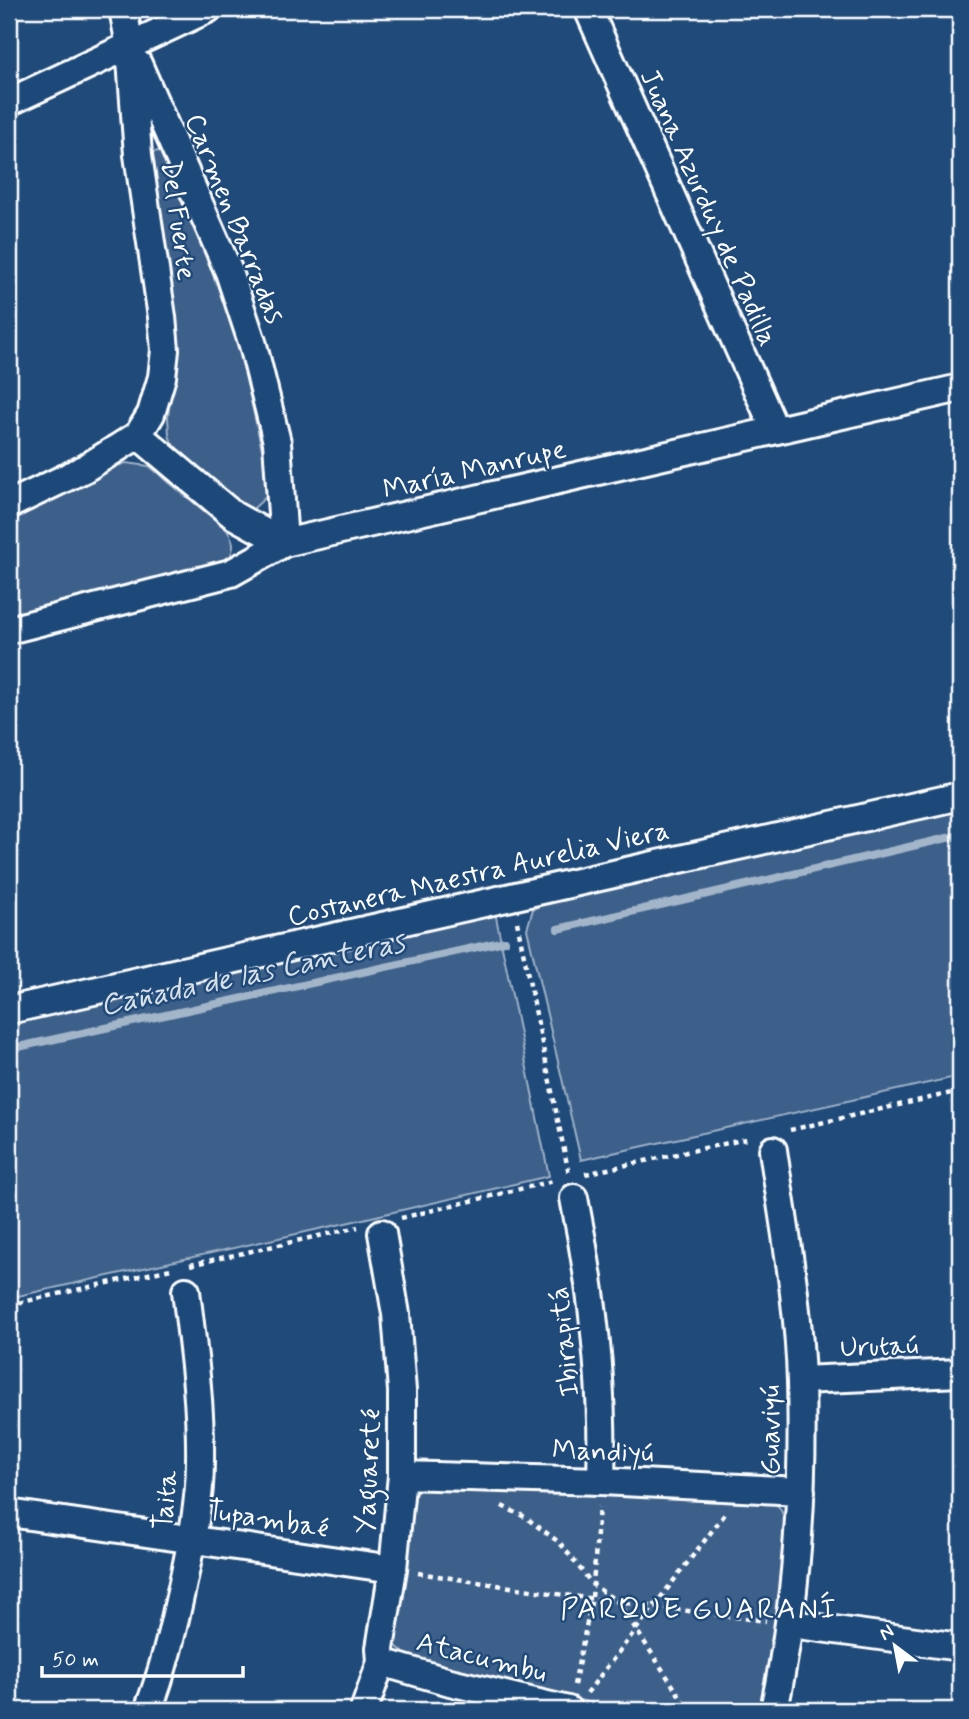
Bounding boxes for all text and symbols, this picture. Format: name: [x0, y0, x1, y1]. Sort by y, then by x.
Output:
street label: Juana Azurduy de Padilla: [630, 64, 786, 352]
street label: Carmen Barradas: [175, 109, 293, 329]
street label: Del Fuerte: [151, 158, 204, 283]
street label: María Manrupe: [379, 431, 570, 509]
street label: Costanera Maestra Aurelia Viera: [284, 812, 673, 936]
water label: Cañada de las Canteras: [97, 923, 410, 1026]
street label: Ibirapitá: [541, 1285, 590, 1399]
street label: Urutaú: [839, 1328, 919, 1367]
street label: Guaviyú: [753, 1385, 790, 1475]
street label: Yaguareté: [348, 1408, 394, 1535]
street label: Mandiyú: [551, 1432, 654, 1473]
street label: Taita: [145, 1468, 188, 1532]
street label: Tupambaé: [204, 1493, 331, 1548]
district label: PARQUE GUARANÍ: [560, 1590, 838, 1629]
north arrow: [860, 1610, 930, 1680]
text: N: [875, 1619, 899, 1647]
street label: Atacumbu: [412, 1624, 551, 1692]
scale bar: [42, 1635, 243, 1679]
text: 50 m: [52, 1646, 99, 1674]

